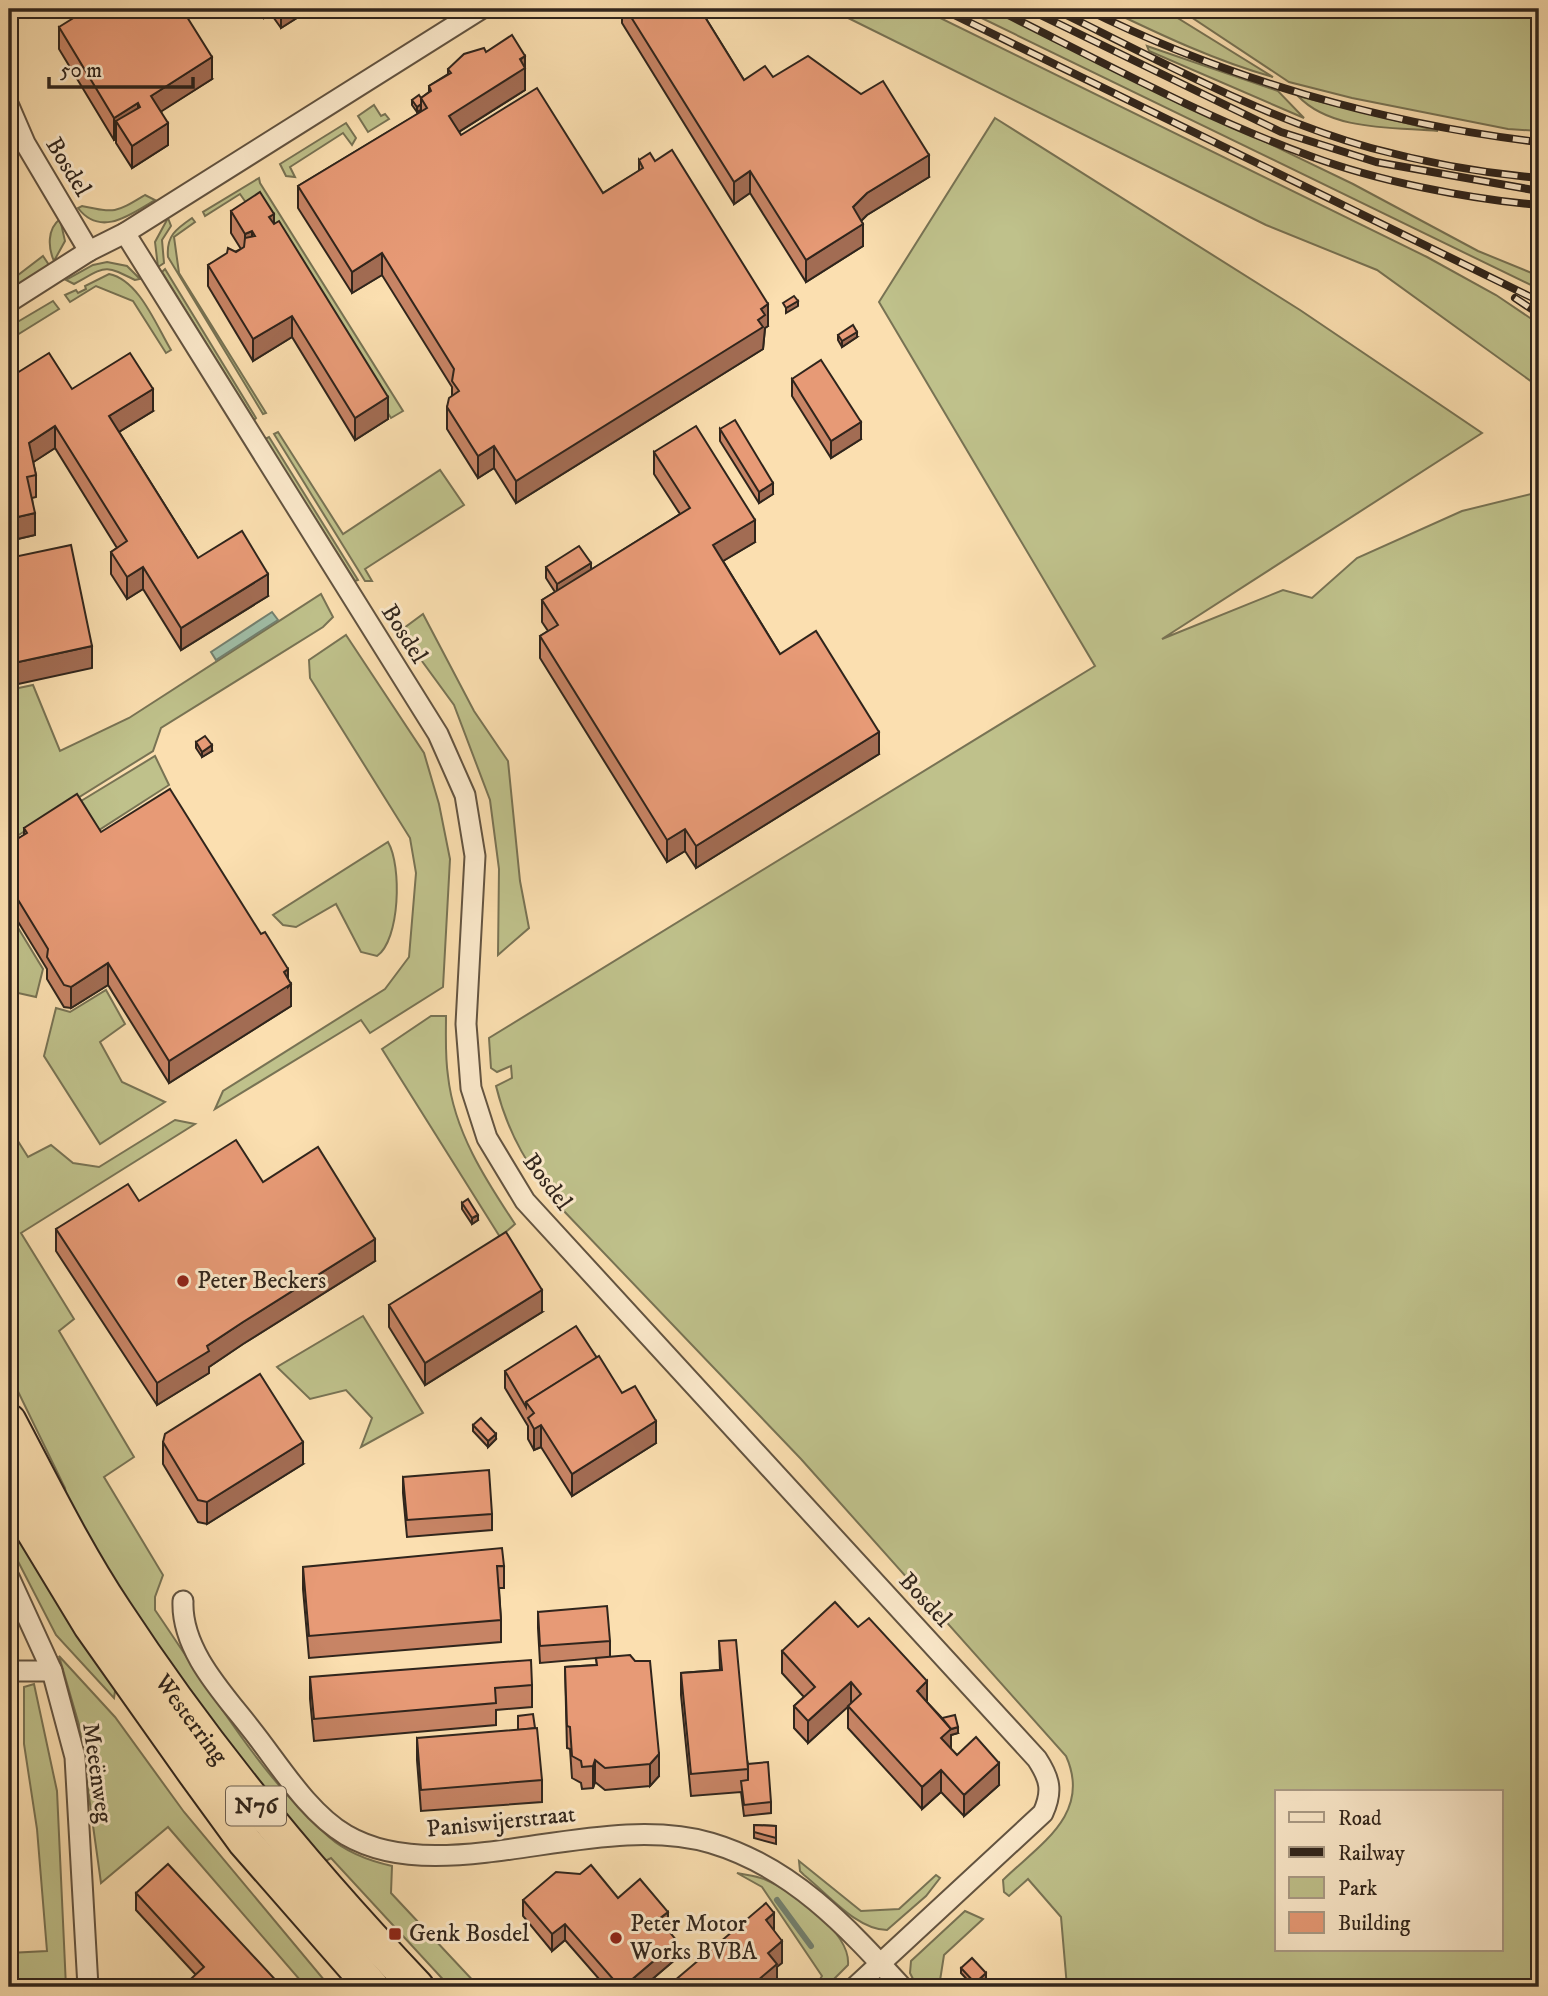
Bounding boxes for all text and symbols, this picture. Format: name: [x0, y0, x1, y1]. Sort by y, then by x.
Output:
scale bar: [49, 46, 192, 90]
text: 50 m: [60, 58, 102, 84]
street label: Bosdel: [39, 132, 98, 203]
street label: Bosdel: [374, 599, 434, 670]
street label: Bosdel: [516, 1147, 579, 1217]
place label: Peter Beckers: [197, 1266, 326, 1296]
marker: Peter Beckers: [175, 1273, 191, 1289]
street label: Bosdel: [892, 1566, 958, 1634]
street label: Westerring: [147, 1668, 234, 1771]
street label: Meeënweg: [75, 1721, 119, 1825]
road number: N76: [226, 1786, 286, 1826]
legend: [1275, 1790, 1502, 1951]
street label: Paniswijerstraat: [425, 1799, 577, 1845]
text: Road: [1338, 1806, 1382, 1832]
text: Railway: [1338, 1841, 1406, 1867]
text: Park: [1338, 1876, 1378, 1902]
place label: Peter Motor Works BVBA: [629, 1909, 758, 1967]
text: Building: [1338, 1911, 1411, 1937]
place label: Genk Bosdel: [409, 1919, 530, 1949]
marker: Genk Bosdel: [387, 1926, 403, 1942]
marker: Peter Motor Works BVBA: [608, 1930, 624, 1946]

